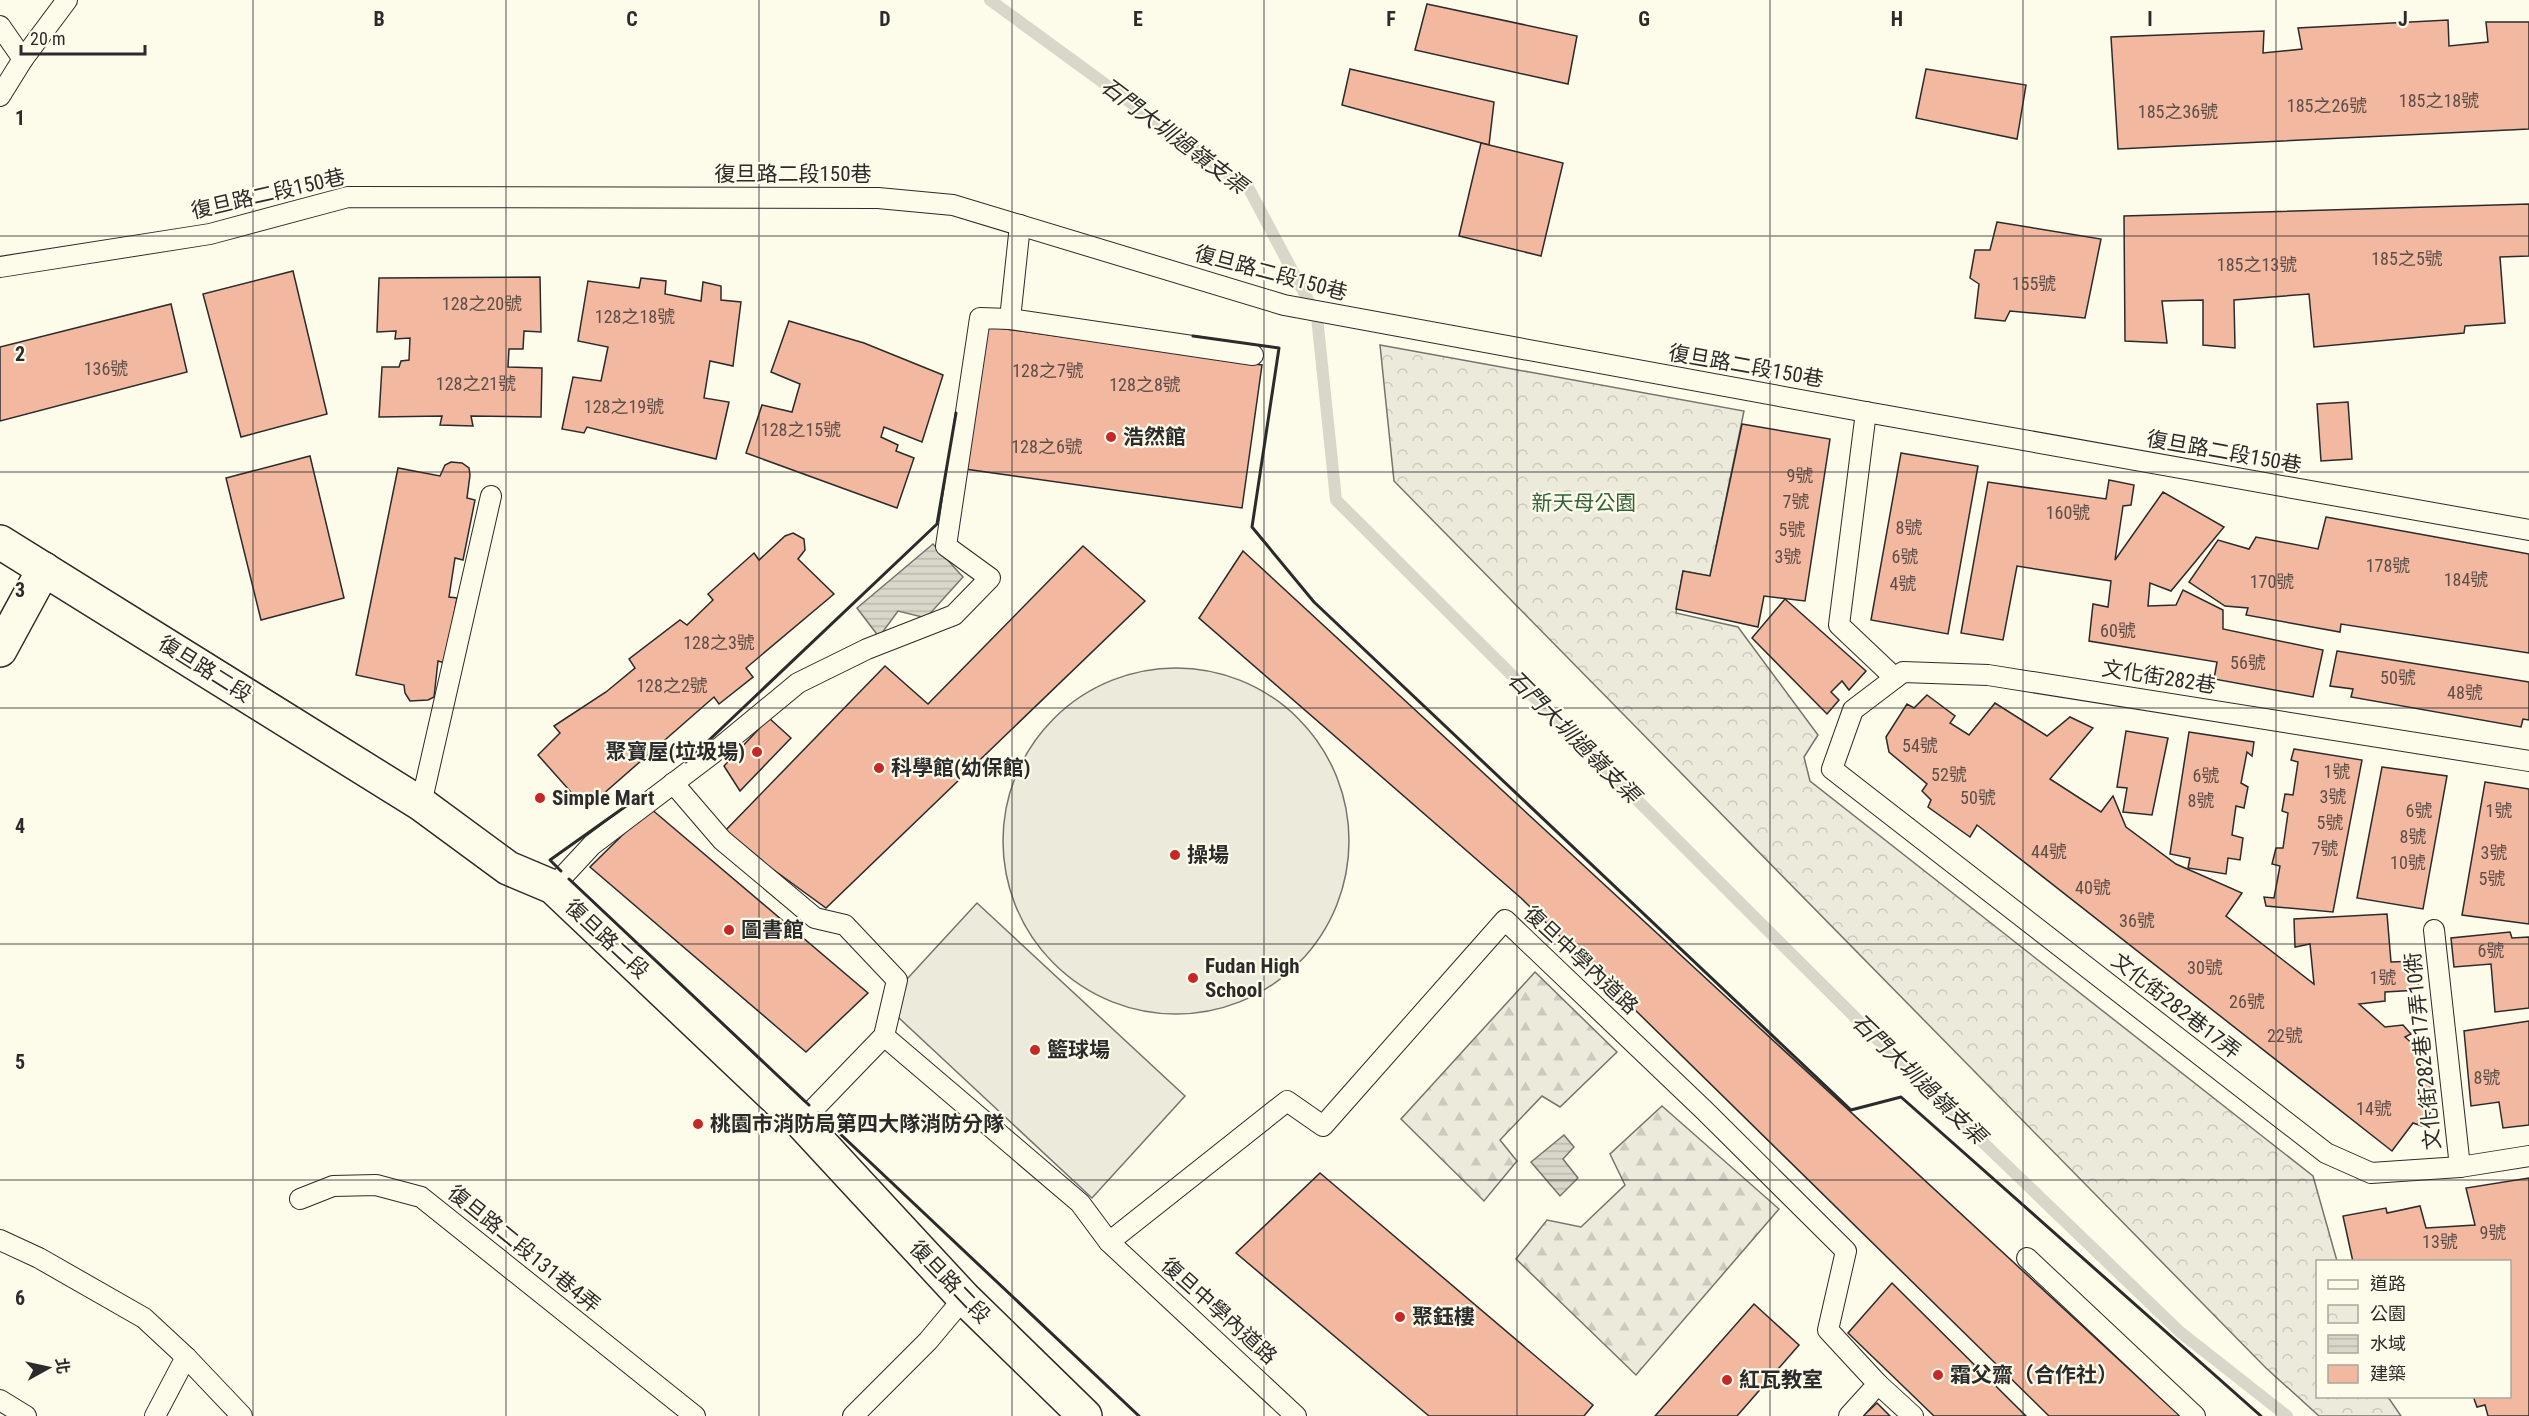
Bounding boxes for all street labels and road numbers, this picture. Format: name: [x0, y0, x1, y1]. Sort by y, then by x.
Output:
street label: 復旦路二段150巷: [714, 162, 872, 186]
street label: 復旦路二段150巷: [189, 165, 347, 223]
street label: 復旦路二段150巷: [1192, 241, 1350, 305]
street label: 復旦路二段150巷: [1667, 341, 1825, 391]
street label: 復旦路二段150巷: [2145, 427, 2303, 477]
street label: 復旦路二段: [154, 631, 256, 707]
street label: 文化街282巷: [2100, 656, 2218, 698]
street label: 復旦路二段: [560, 894, 654, 984]
street label: 復旦中學內道路: [1519, 901, 1643, 1019]
street label: 文化街282巷17弄: [2107, 948, 2245, 1064]
street label: 文化街282巷17弄10衖: [2401, 951, 2445, 1151]
street label: 復旦路二段131巷4弄: [443, 1180, 605, 1318]
street label: 復旦路二段: [905, 1236, 995, 1328]
street label: 復旦中學內道路: [1156, 1253, 1282, 1369]

